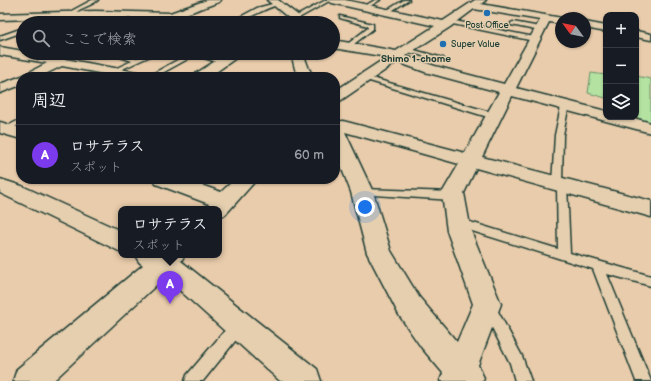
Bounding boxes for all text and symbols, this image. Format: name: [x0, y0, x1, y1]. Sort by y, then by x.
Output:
marker: Post Office: [482, 8, 492, 18]
north arrow: [555, 12, 591, 48]
map controls: [603, 12, 639, 120]
button: +: [603, 12, 639, 48]
search box: [16, 16, 340, 60]
place label: Post Office: [465, 20, 509, 31]
icon: search: [30, 27, 52, 49]
text: ここで検索: [62, 30, 137, 49]
marker: Super Value: [438, 39, 448, 49]
place label: Super Value: [451, 39, 500, 50]
button: −: [603, 48, 639, 84]
district label: Shimo 1-chome: [381, 53, 451, 65]
button: layers: [603, 84, 639, 120]
text: 周辺: [32, 91, 66, 111]
text: ロサテラス: [70, 137, 144, 156]
text: A: [41, 147, 49, 163]
text: 60 m: [294, 147, 324, 163]
text: スポット: [70, 159, 122, 175]
your location: [355, 197, 375, 217]
popup: [118, 206, 222, 258]
text: ロサテラス: [133, 215, 207, 234]
text: スポット: [133, 237, 185, 253]
pin: A: [157, 271, 183, 304]

